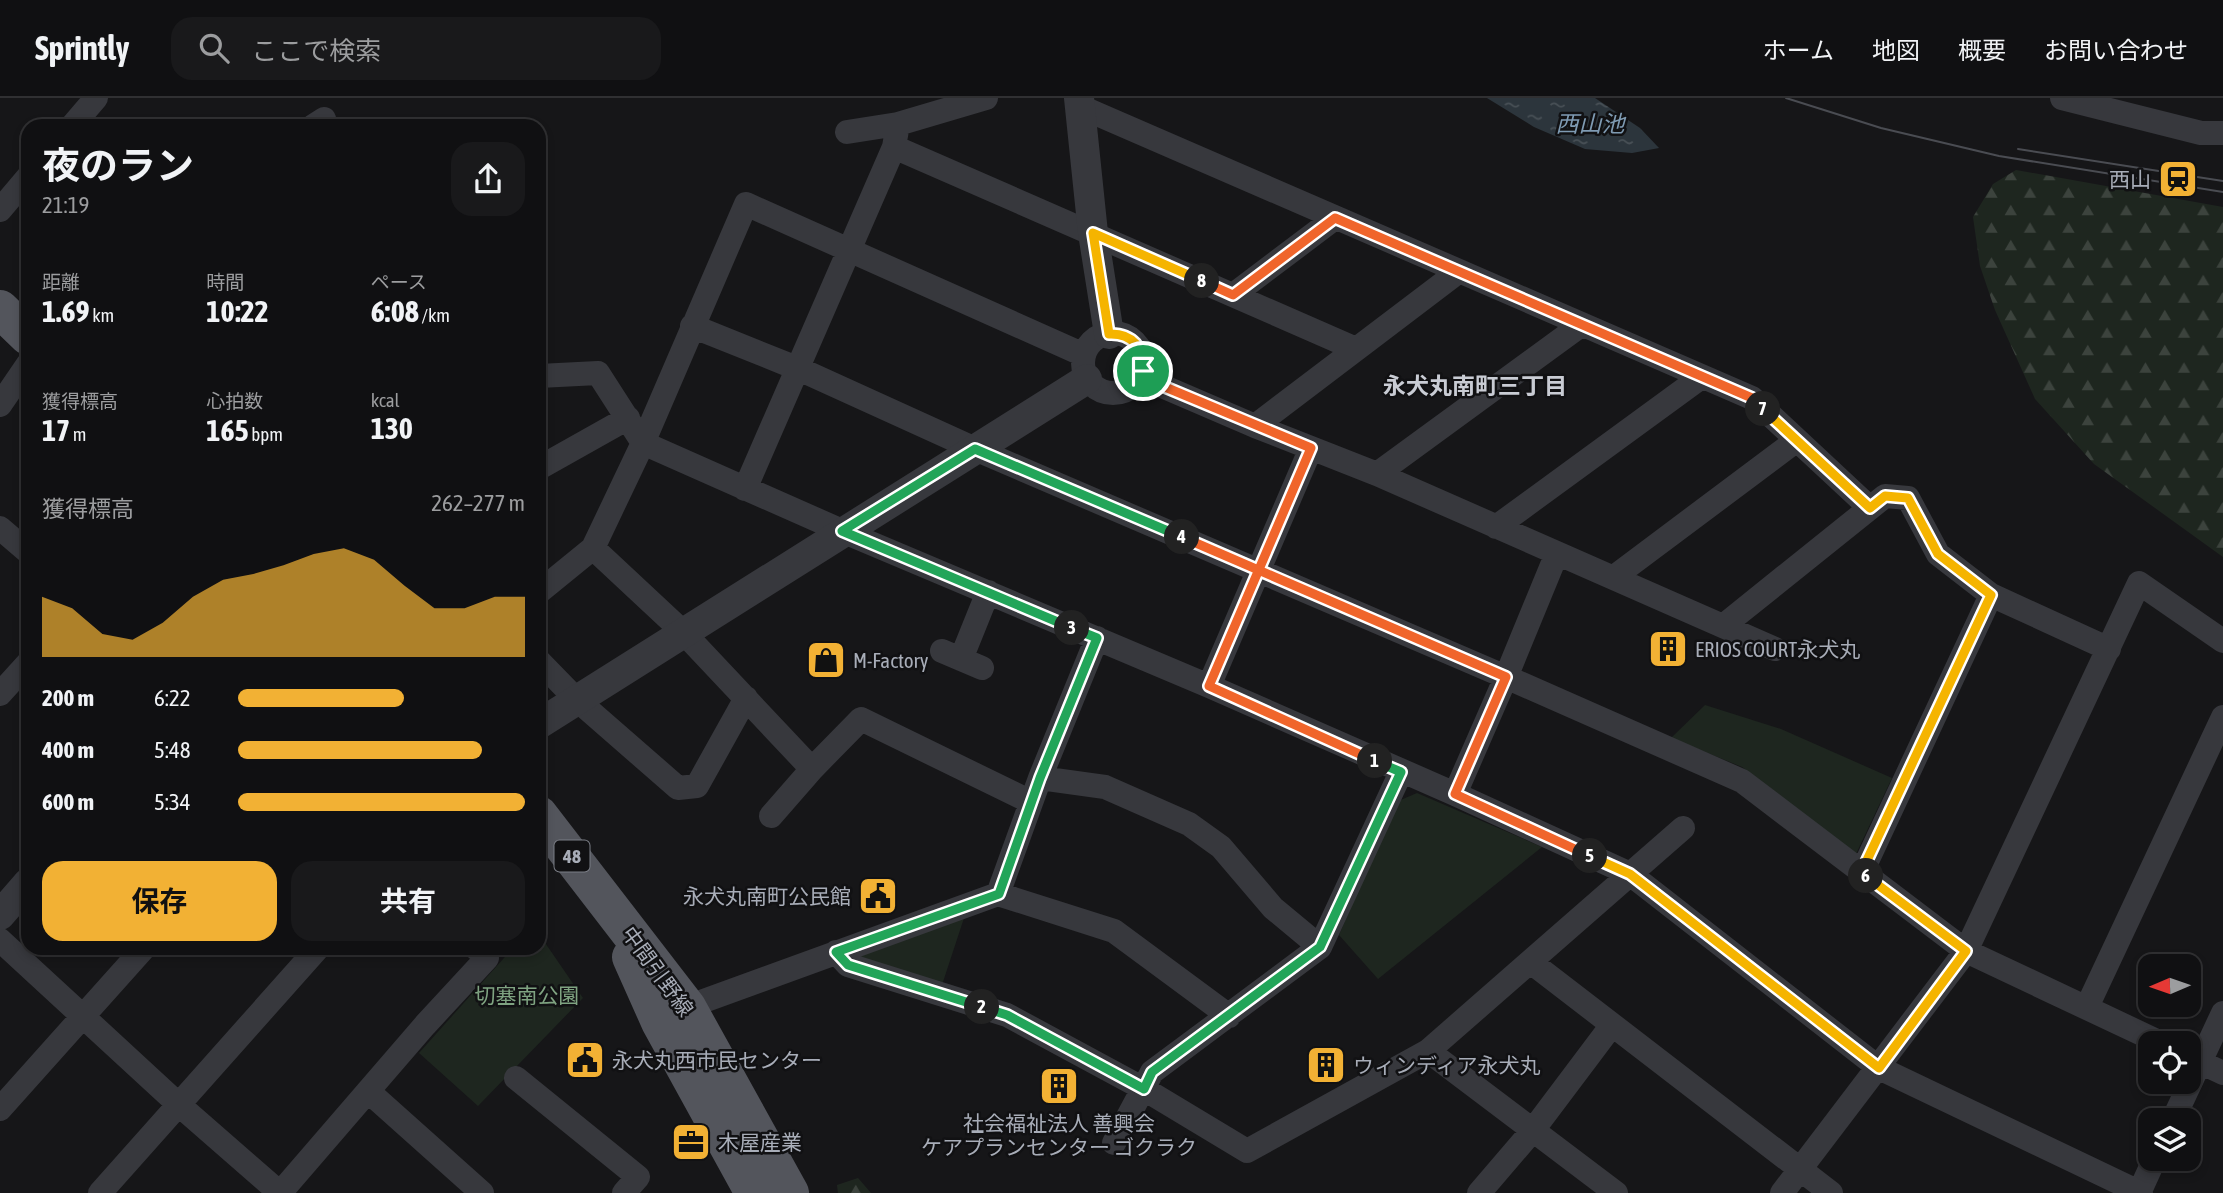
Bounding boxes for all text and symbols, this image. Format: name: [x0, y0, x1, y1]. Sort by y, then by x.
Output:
search box: [171, 17, 661, 80]
text: Sprintly: [35, 29, 129, 67]
icon: search: [195, 29, 233, 67]
text: ここで検索: [251, 36, 381, 66]
text: ホーム: [1763, 37, 1834, 64]
text: 地図: [1872, 37, 1920, 64]
text: 概要: [1958, 37, 2006, 64]
text: お問い合わせ: [2044, 37, 2188, 64]
water label: 西山池: [1556, 111, 1627, 137]
button: share: [451, 142, 525, 216]
text: 夜のラン: [42, 144, 194, 187]
station icon: 西山: [2157, 158, 2199, 200]
place label: 西山: [2109, 167, 2151, 191]
text: 21:19: [42, 192, 89, 218]
pin: 8: [1184, 264, 1220, 298]
text: 8: [1197, 269, 1206, 291]
text: 距離: [42, 271, 80, 293]
text: 時間: [206, 271, 244, 293]
text: ペース: [371, 271, 427, 293]
text: 1.69: [42, 294, 90, 328]
text: 10:22: [206, 294, 269, 328]
text: 6:08: [371, 294, 419, 328]
text: km: [90, 304, 114, 326]
text: /km: [419, 304, 450, 326]
pin: [1113, 341, 1173, 401]
icon: arrive: [1124, 352, 1162, 390]
district label: 永犬丸南町三丁目: [1383, 373, 1567, 399]
text: kcal: [371, 389, 400, 411]
text: 獲得標高: [42, 390, 118, 412]
text: 心拍数: [206, 390, 263, 412]
pin: 7: [1746, 392, 1780, 426]
text: 7: [1758, 397, 1767, 419]
text: 130: [371, 411, 413, 445]
text: 17: [42, 413, 70, 447]
text: 165: [206, 413, 249, 447]
text: m: [70, 423, 87, 445]
text: bpm: [249, 423, 283, 445]
text: 262–277 m: [431, 490, 525, 516]
text: 獲得標高: [42, 496, 134, 522]
pin: 4: [1164, 520, 1200, 555]
text: 4: [1177, 525, 1186, 547]
pin: 3: [1054, 610, 1090, 646]
text: 3: [1067, 616, 1076, 638]
building icon: ERIOS COURT永犬丸: [1647, 628, 1689, 670]
place label: ERIOS COURT永犬丸: [1695, 637, 1860, 661]
shop icon: M-Factory: [805, 639, 847, 681]
place label: M-Factory: [853, 648, 929, 672]
text: 200 m: [42, 685, 94, 711]
text: 6:22: [154, 685, 191, 711]
text: 400 m: [42, 737, 94, 763]
text: 5:48: [154, 737, 191, 763]
pin: 1: [1358, 744, 1392, 778]
text: 1: [1370, 749, 1379, 771]
text: 600 m: [42, 789, 94, 815]
text: 5:34: [154, 789, 191, 815]
pin: 5: [1572, 838, 1608, 874]
road number: 48: [554, 841, 590, 872]
text: 5: [1585, 844, 1594, 866]
pin: 6: [1848, 858, 1884, 894]
button: 保存: [42, 861, 277, 941]
button: 共有: [291, 861, 525, 941]
text: 6: [1861, 864, 1870, 886]
public building icon: 永犬丸南町公民館: [857, 875, 899, 917]
place label: 永犬丸南町公民館: [683, 884, 851, 908]
street label: 中間引野線: [617, 921, 699, 1021]
north arrow: [2138, 954, 2202, 1017]
map controls: [2138, 954, 2201, 1171]
park label: 切塞南公園: [475, 983, 580, 1007]
pin: 2: [964, 990, 1000, 1024]
text: 2: [977, 995, 986, 1017]
button: locate: [2138, 1031, 2201, 1094]
public building icon: 永犬丸西市民センター: [564, 1039, 606, 1081]
building icon: ウィンディア永犬丸: [1305, 1044, 1347, 1086]
place label: 永犬丸西市民センター: [612, 1048, 822, 1072]
place label: ウィンディア永犬丸: [1353, 1053, 1541, 1077]
building icon: 社会福祉法人 善興会 ケアプランセンター ゴクラク: [1038, 1065, 1080, 1107]
button: layers: [2138, 1108, 2201, 1171]
place label: 社会福祉法人 善興会 ケアプランセンター ゴクラク: [921, 1111, 1197, 1159]
office icon: 木屋産業: [670, 1121, 712, 1163]
place label: 木屋産業: [718, 1130, 802, 1154]

